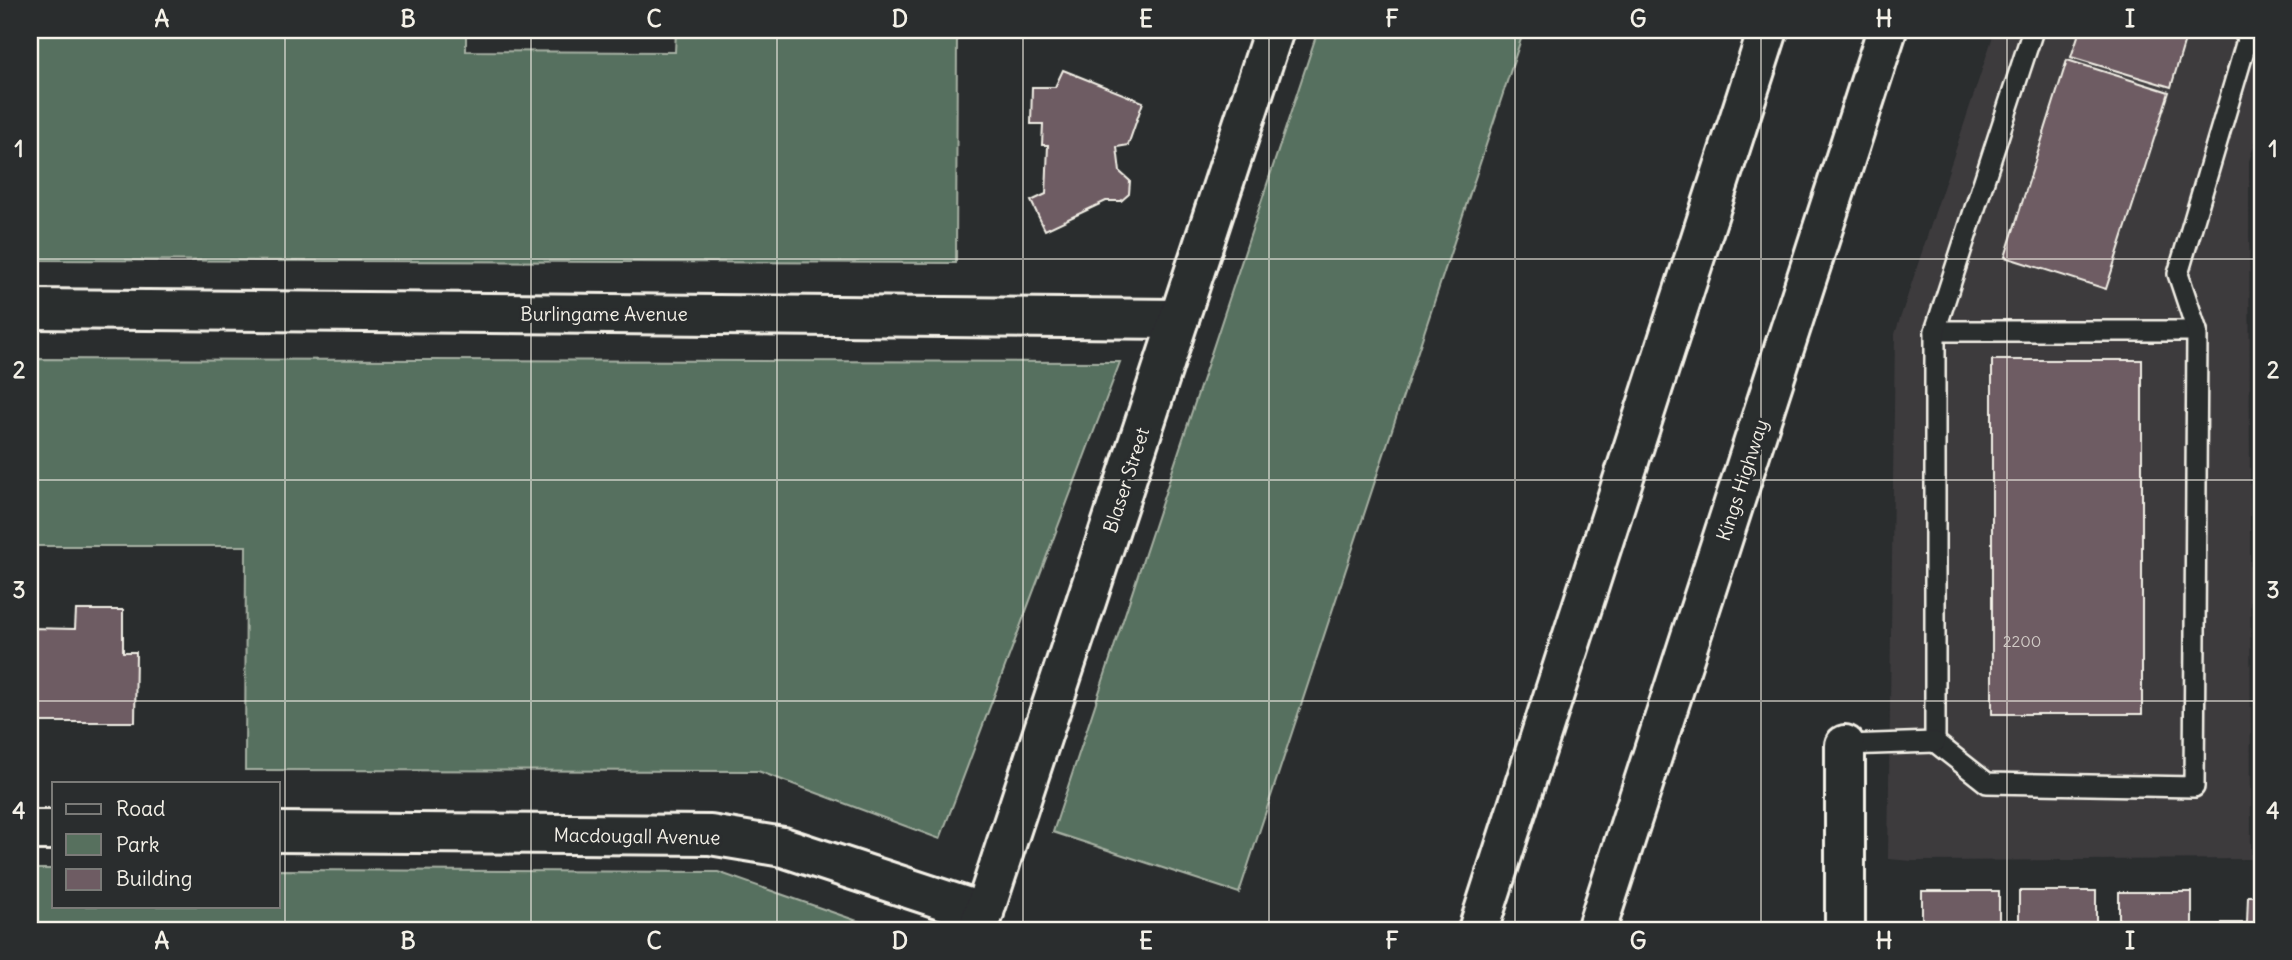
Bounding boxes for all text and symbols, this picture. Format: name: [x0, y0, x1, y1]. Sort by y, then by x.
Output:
text: A: [155, 4, 170, 33]
text: B: [400, 4, 416, 33]
text: C: [646, 4, 662, 33]
text: D: [892, 4, 908, 33]
text: E: [1139, 4, 1153, 33]
text: F: [1385, 4, 1399, 33]
text: G: [1630, 4, 1646, 33]
text: H: [1876, 4, 1892, 33]
text: I: [2125, 4, 2135, 33]
text: 1: [14, 134, 24, 163]
text: 1: [2268, 134, 2278, 163]
street label: Burlingame Avenue: [520, 302, 688, 326]
text: 2: [13, 355, 26, 384]
text: 2: [2267, 355, 2280, 384]
street label: Kings Highway: [1711, 416, 1773, 544]
street label: Blaser Street: [1098, 424, 1154, 536]
text: 3: [12, 575, 26, 604]
text: 3: [2266, 575, 2280, 604]
house number: 2200: [2003, 631, 2041, 651]
legend: [52, 782, 280, 908]
text: Road: [116, 795, 165, 822]
text: 4: [12, 796, 26, 825]
text: 4: [2266, 796, 2280, 825]
street label: Macdougall Avenue: [554, 823, 720, 849]
text: Park: [116, 831, 159, 858]
text: Building: [116, 865, 192, 892]
text: A: [155, 926, 170, 955]
text: B: [400, 926, 416, 955]
text: C: [646, 926, 662, 955]
text: D: [892, 926, 908, 955]
text: E: [1139, 926, 1153, 955]
text: F: [1385, 926, 1399, 955]
text: G: [1630, 926, 1646, 955]
text: H: [1876, 926, 1892, 955]
text: I: [2125, 926, 2135, 955]

